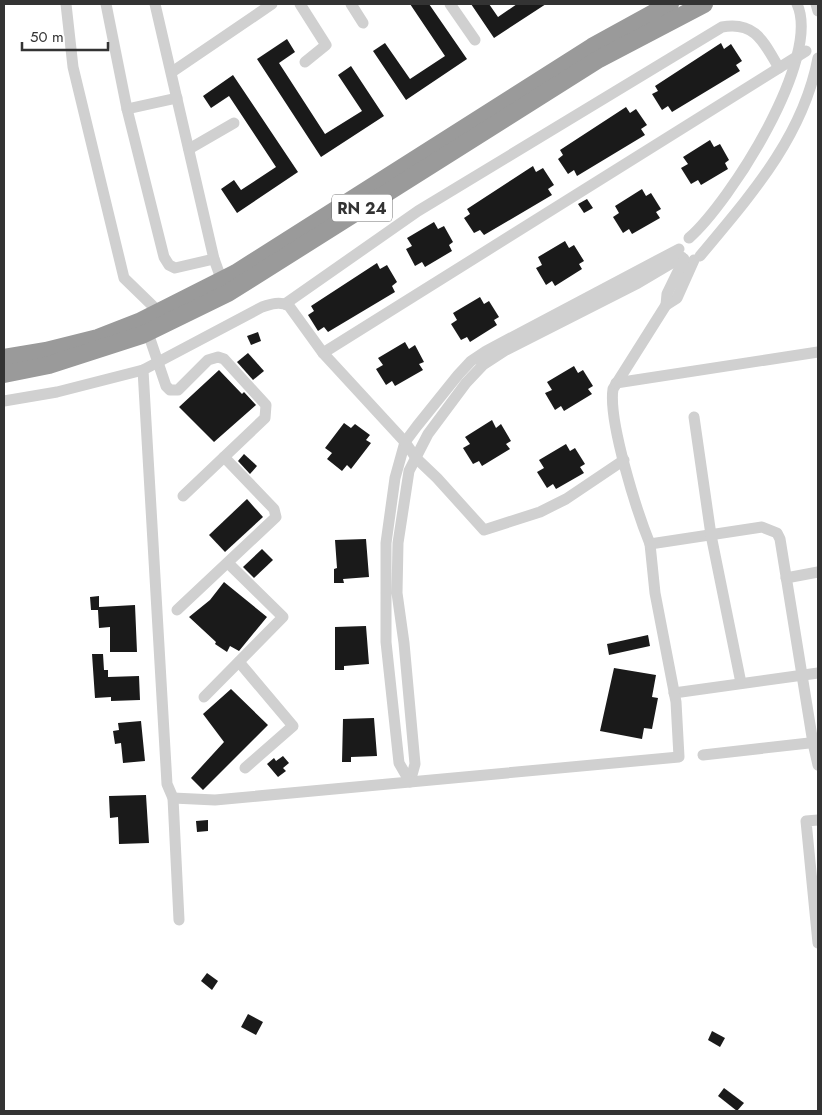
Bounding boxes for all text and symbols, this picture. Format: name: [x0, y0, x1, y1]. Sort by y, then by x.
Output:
scale bar: [22, 20, 109, 52]
text: 50 m: [30, 26, 64, 48]
road number: RN 24: [332, 194, 392, 222]

